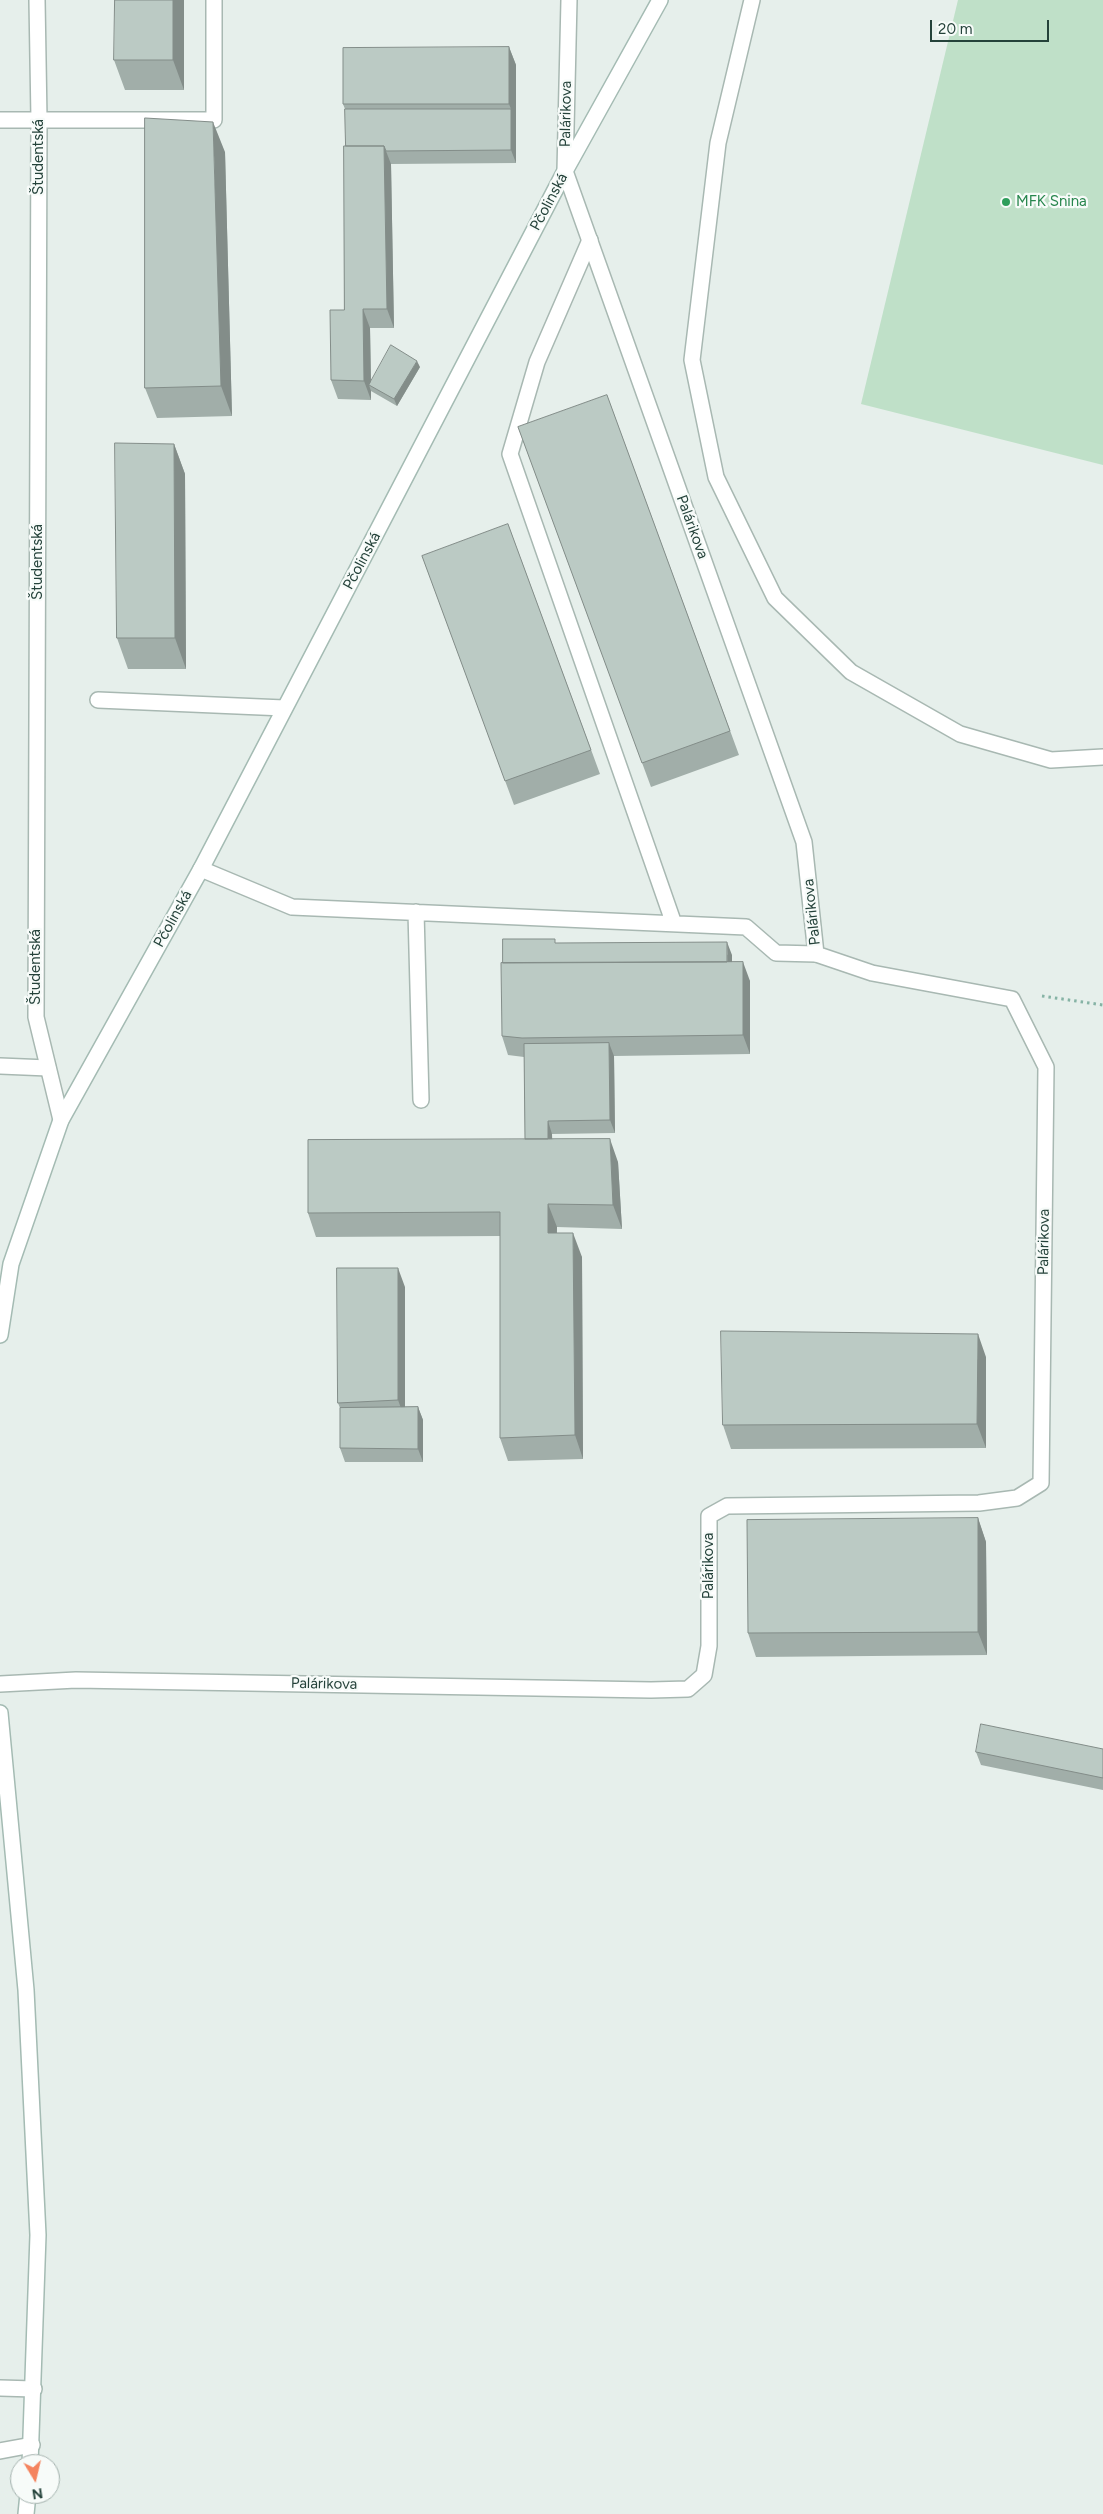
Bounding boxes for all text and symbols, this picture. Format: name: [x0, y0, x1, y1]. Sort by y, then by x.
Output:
scale bar: [933, 10, 1052, 42]
text: 20 m: [938, 20, 972, 38]
street label: Palárikova: [556, 81, 576, 147]
street label: Študentská: [30, 119, 48, 195]
street label: Pčolinská: [526, 170, 572, 234]
place label: MFK Snina: [1016, 193, 1087, 211]
marker: MFK Snina: [1000, 196, 1012, 208]
street label: Palárikova: [672, 493, 712, 561]
street label: Študentská: [29, 524, 47, 600]
street label: Pčolinská: [339, 529, 385, 593]
street label: Palárikova: [800, 878, 824, 946]
street label: Pčolinská: [150, 887, 196, 951]
street label: Študentská: [27, 929, 45, 1005]
street label: Palárikova: [1034, 1209, 1054, 1275]
street label: Palárikova: [700, 1533, 718, 1599]
street label: Palárikova: [291, 1674, 357, 1694]
north arrow: [10, 2454, 60, 2504]
text: N: [31, 2484, 44, 2503]

